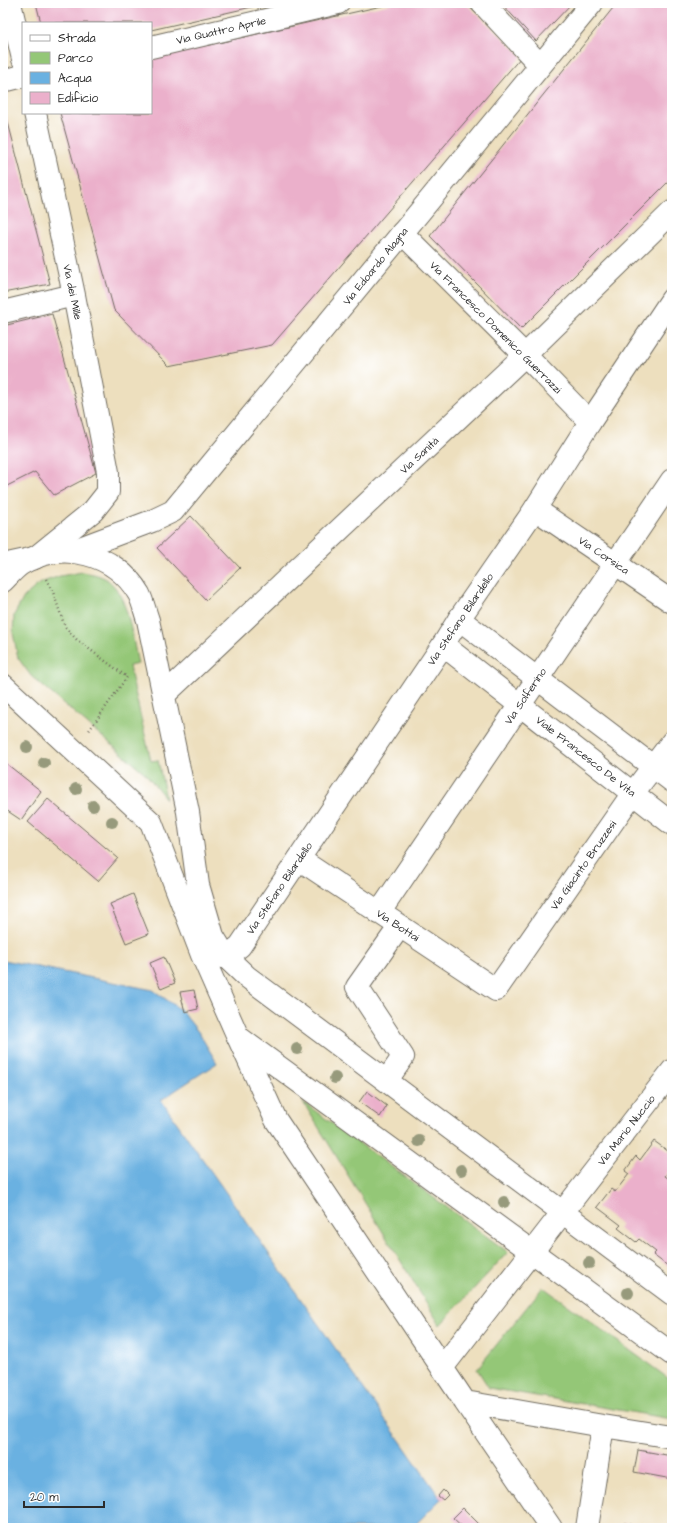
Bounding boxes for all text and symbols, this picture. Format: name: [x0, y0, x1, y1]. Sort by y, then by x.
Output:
street label: Via Quattro Aprile: [175, 13, 268, 48]
legend: [22, 22, 152, 114]
text: Strada: [58, 30, 96, 47]
text: Parco: [58, 50, 93, 67]
text: Acqua: [58, 70, 92, 87]
text: Edificio: [58, 90, 98, 107]
street label: Via Edoardo Alagna: [339, 224, 412, 309]
street label: Via Francesco Domenico Guerrazzi: [426, 258, 565, 397]
street label: Via dei Mille: [59, 263, 86, 321]
street label: Via Sanità: [397, 433, 442, 477]
street label: Via Corsica: [575, 533, 632, 578]
street label: Via Stefano Bilardello: [424, 569, 497, 668]
street label: Via Solferino: [501, 664, 550, 728]
street label: Viale Francesco De Vita: [533, 713, 639, 800]
street label: Via Giacinto Bruzzesi: [547, 817, 620, 913]
street label: Via Stefano Bilardello: [243, 838, 316, 937]
street label: Via Bottai: [373, 906, 423, 945]
street label: Via Mario Nuccio: [594, 1091, 659, 1169]
scale bar: [24, 1483, 104, 1509]
text: 20 m: [30, 1489, 59, 1506]

